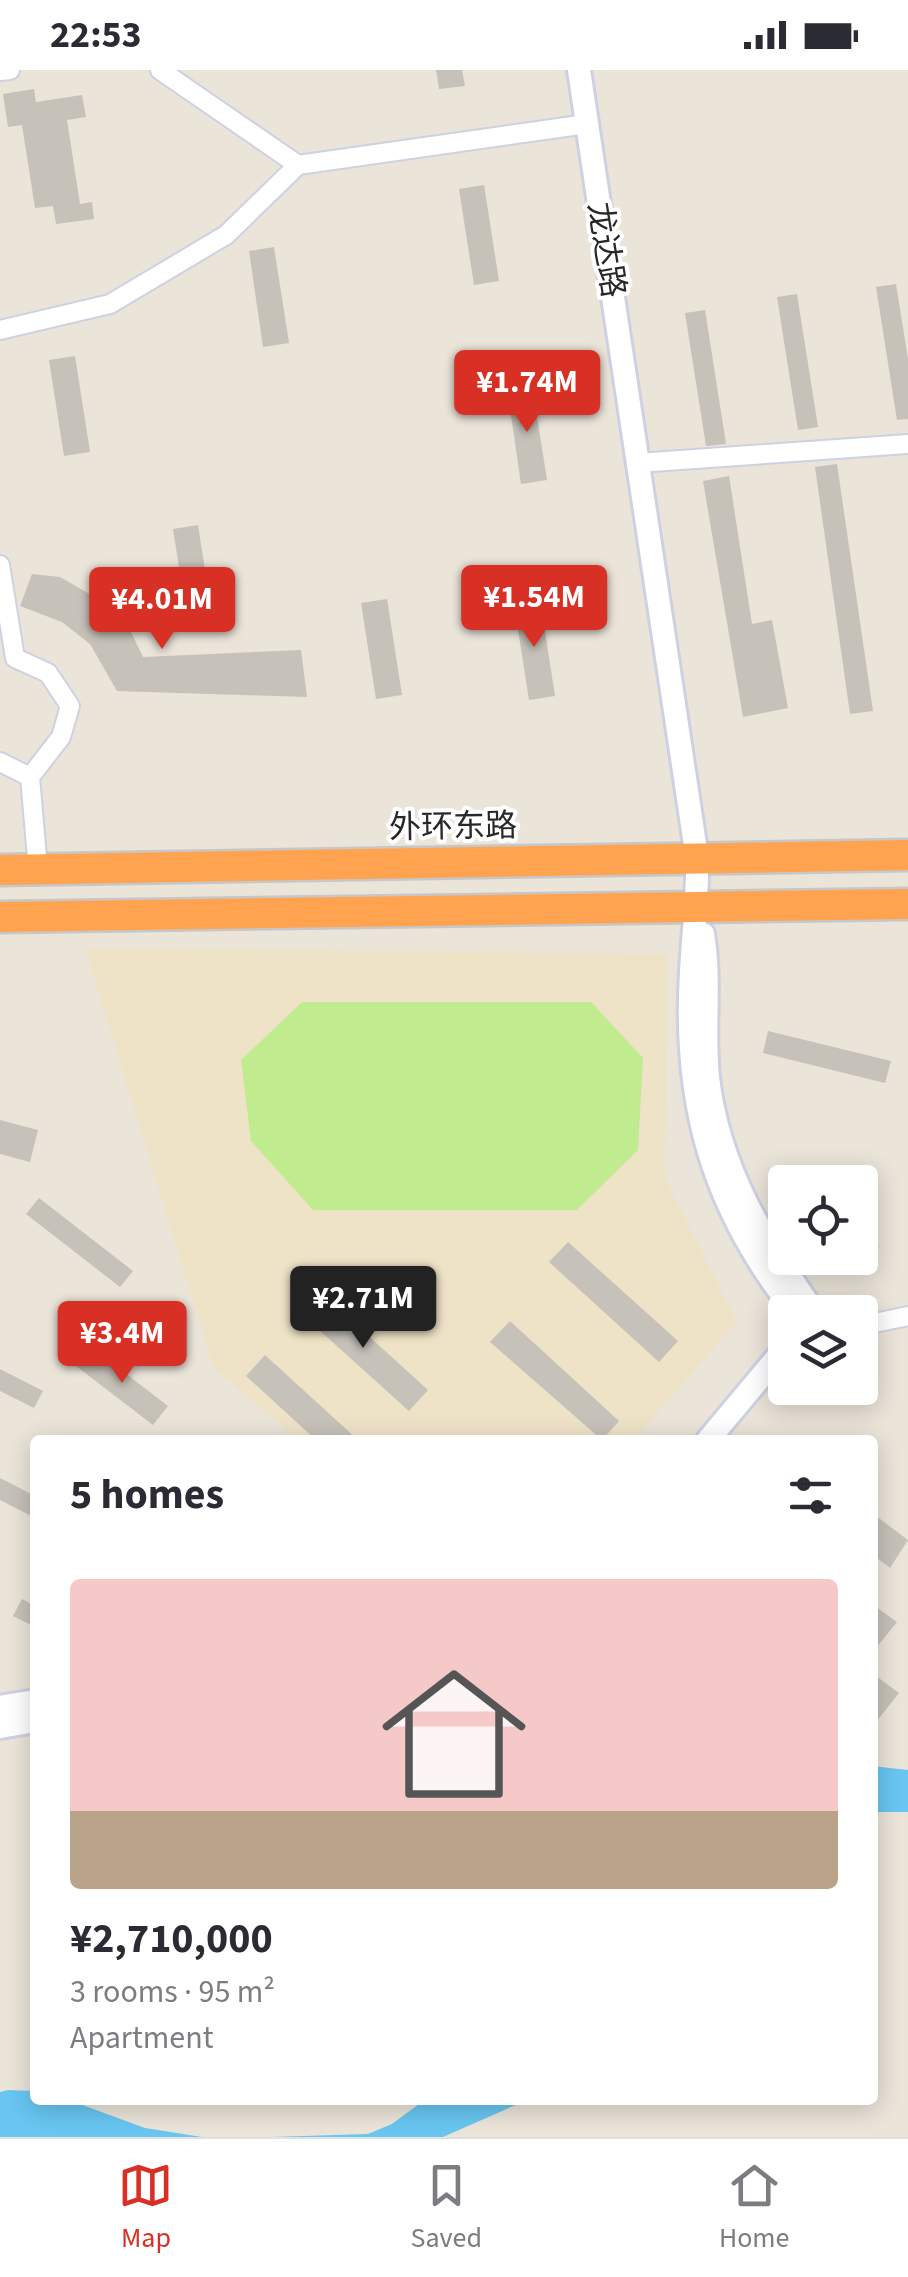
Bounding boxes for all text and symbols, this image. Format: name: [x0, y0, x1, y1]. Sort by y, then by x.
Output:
text: 22:53: [50, 8, 142, 62]
street label: 龙达路: [576, 199, 636, 301]
pin: ¥1.74M: [446, 350, 608, 435]
text: ¥1.74M: [476, 359, 578, 405]
pin: ¥1.54M: [453, 565, 615, 650]
pin: ¥4.01M: [81, 567, 243, 652]
text: ¥1.54M: [483, 574, 585, 620]
text: ¥4.01M: [111, 576, 213, 622]
street label: 外环东路: [389, 803, 517, 851]
map controls: [768, 1165, 878, 1405]
button: locate: [768, 1165, 878, 1275]
pin: ¥2.71M: [282, 1266, 444, 1351]
text: ¥2.71M: [312, 1275, 414, 1321]
button: layers: [768, 1295, 878, 1405]
pin: ¥3.4M: [52, 1301, 192, 1386]
text: ¥3.4M: [80, 1310, 164, 1356]
text: 5 homes: [70, 1465, 224, 1525]
icon: filters: [783, 1468, 838, 1523]
icon: home: [364, 1644, 544, 1824]
text: ¥2,710,000: [70, 1909, 273, 1969]
text: 3 rooms · 95 m²: [70, 1969, 275, 2015]
text: Apartment: [70, 2015, 213, 2061]
tab: Map: [118, 2158, 173, 2258]
tab: Saved: [410, 2158, 482, 2258]
tab: Home: [719, 2158, 789, 2258]

